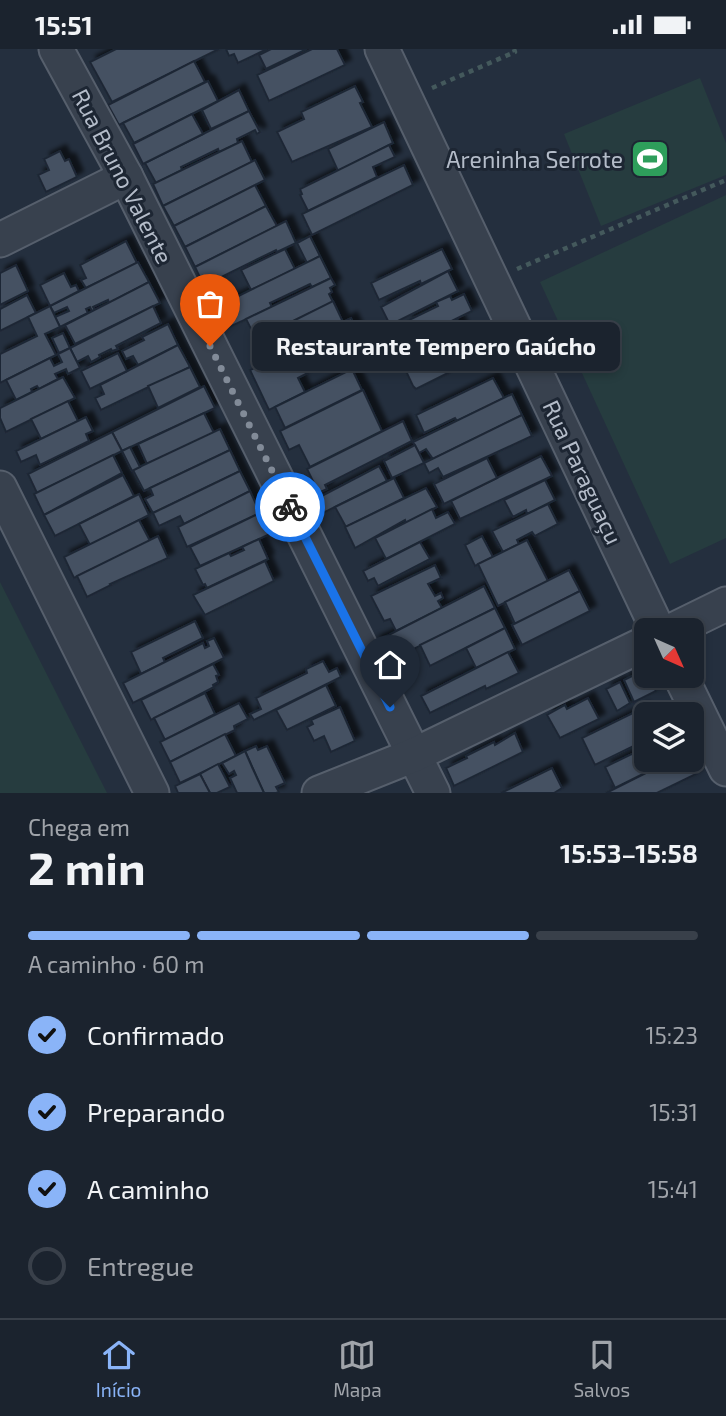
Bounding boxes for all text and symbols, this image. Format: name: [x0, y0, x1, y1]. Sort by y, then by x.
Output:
text: 15:51: [35, 9, 93, 40]
street label: Rua Bruno Valente: [67, 84, 179, 268]
sports icon: Areninha Serrote: [629, 138, 671, 180]
place label: Areninha Serrote: [446, 145, 623, 173]
pin: [180, 274, 240, 346]
icon: bag: [191, 285, 229, 323]
callout: Restaurante Tempero Gaúcho: [252, 321, 620, 371]
text: Restaurante Tempero Gaúcho: [276, 332, 596, 360]
street label: Rua Paraguaçu: [536, 395, 629, 549]
courier: [255, 472, 325, 542]
icon: bike: [271, 488, 309, 526]
north arrow: [634, 618, 704, 688]
map controls: [634, 618, 704, 772]
pin: [360, 635, 420, 707]
icon: home: [371, 646, 409, 684]
button: layers: [634, 702, 704, 772]
text: Chega em: [28, 813, 130, 841]
text: 15:53–15:58: [560, 837, 698, 868]
text: 2 min: [28, 839, 146, 894]
text: A caminho · 60 m: [28, 950, 204, 978]
icon: check: [28, 1016, 66, 1054]
text: Confirmado: [87, 1019, 225, 1050]
text: 15:23: [645, 1021, 698, 1049]
icon: check: [28, 1093, 66, 1131]
text: Preparando: [87, 1096, 225, 1127]
text: 15:31: [649, 1098, 698, 1126]
icon: check: [28, 1170, 66, 1208]
text: A caminho: [87, 1173, 210, 1204]
text: 15:41: [648, 1175, 698, 1203]
text: Entregue: [87, 1250, 194, 1281]
tab: Início: [96, 1336, 141, 1401]
tab: Mapa: [333, 1336, 382, 1401]
tab: Salvos: [573, 1336, 630, 1401]

